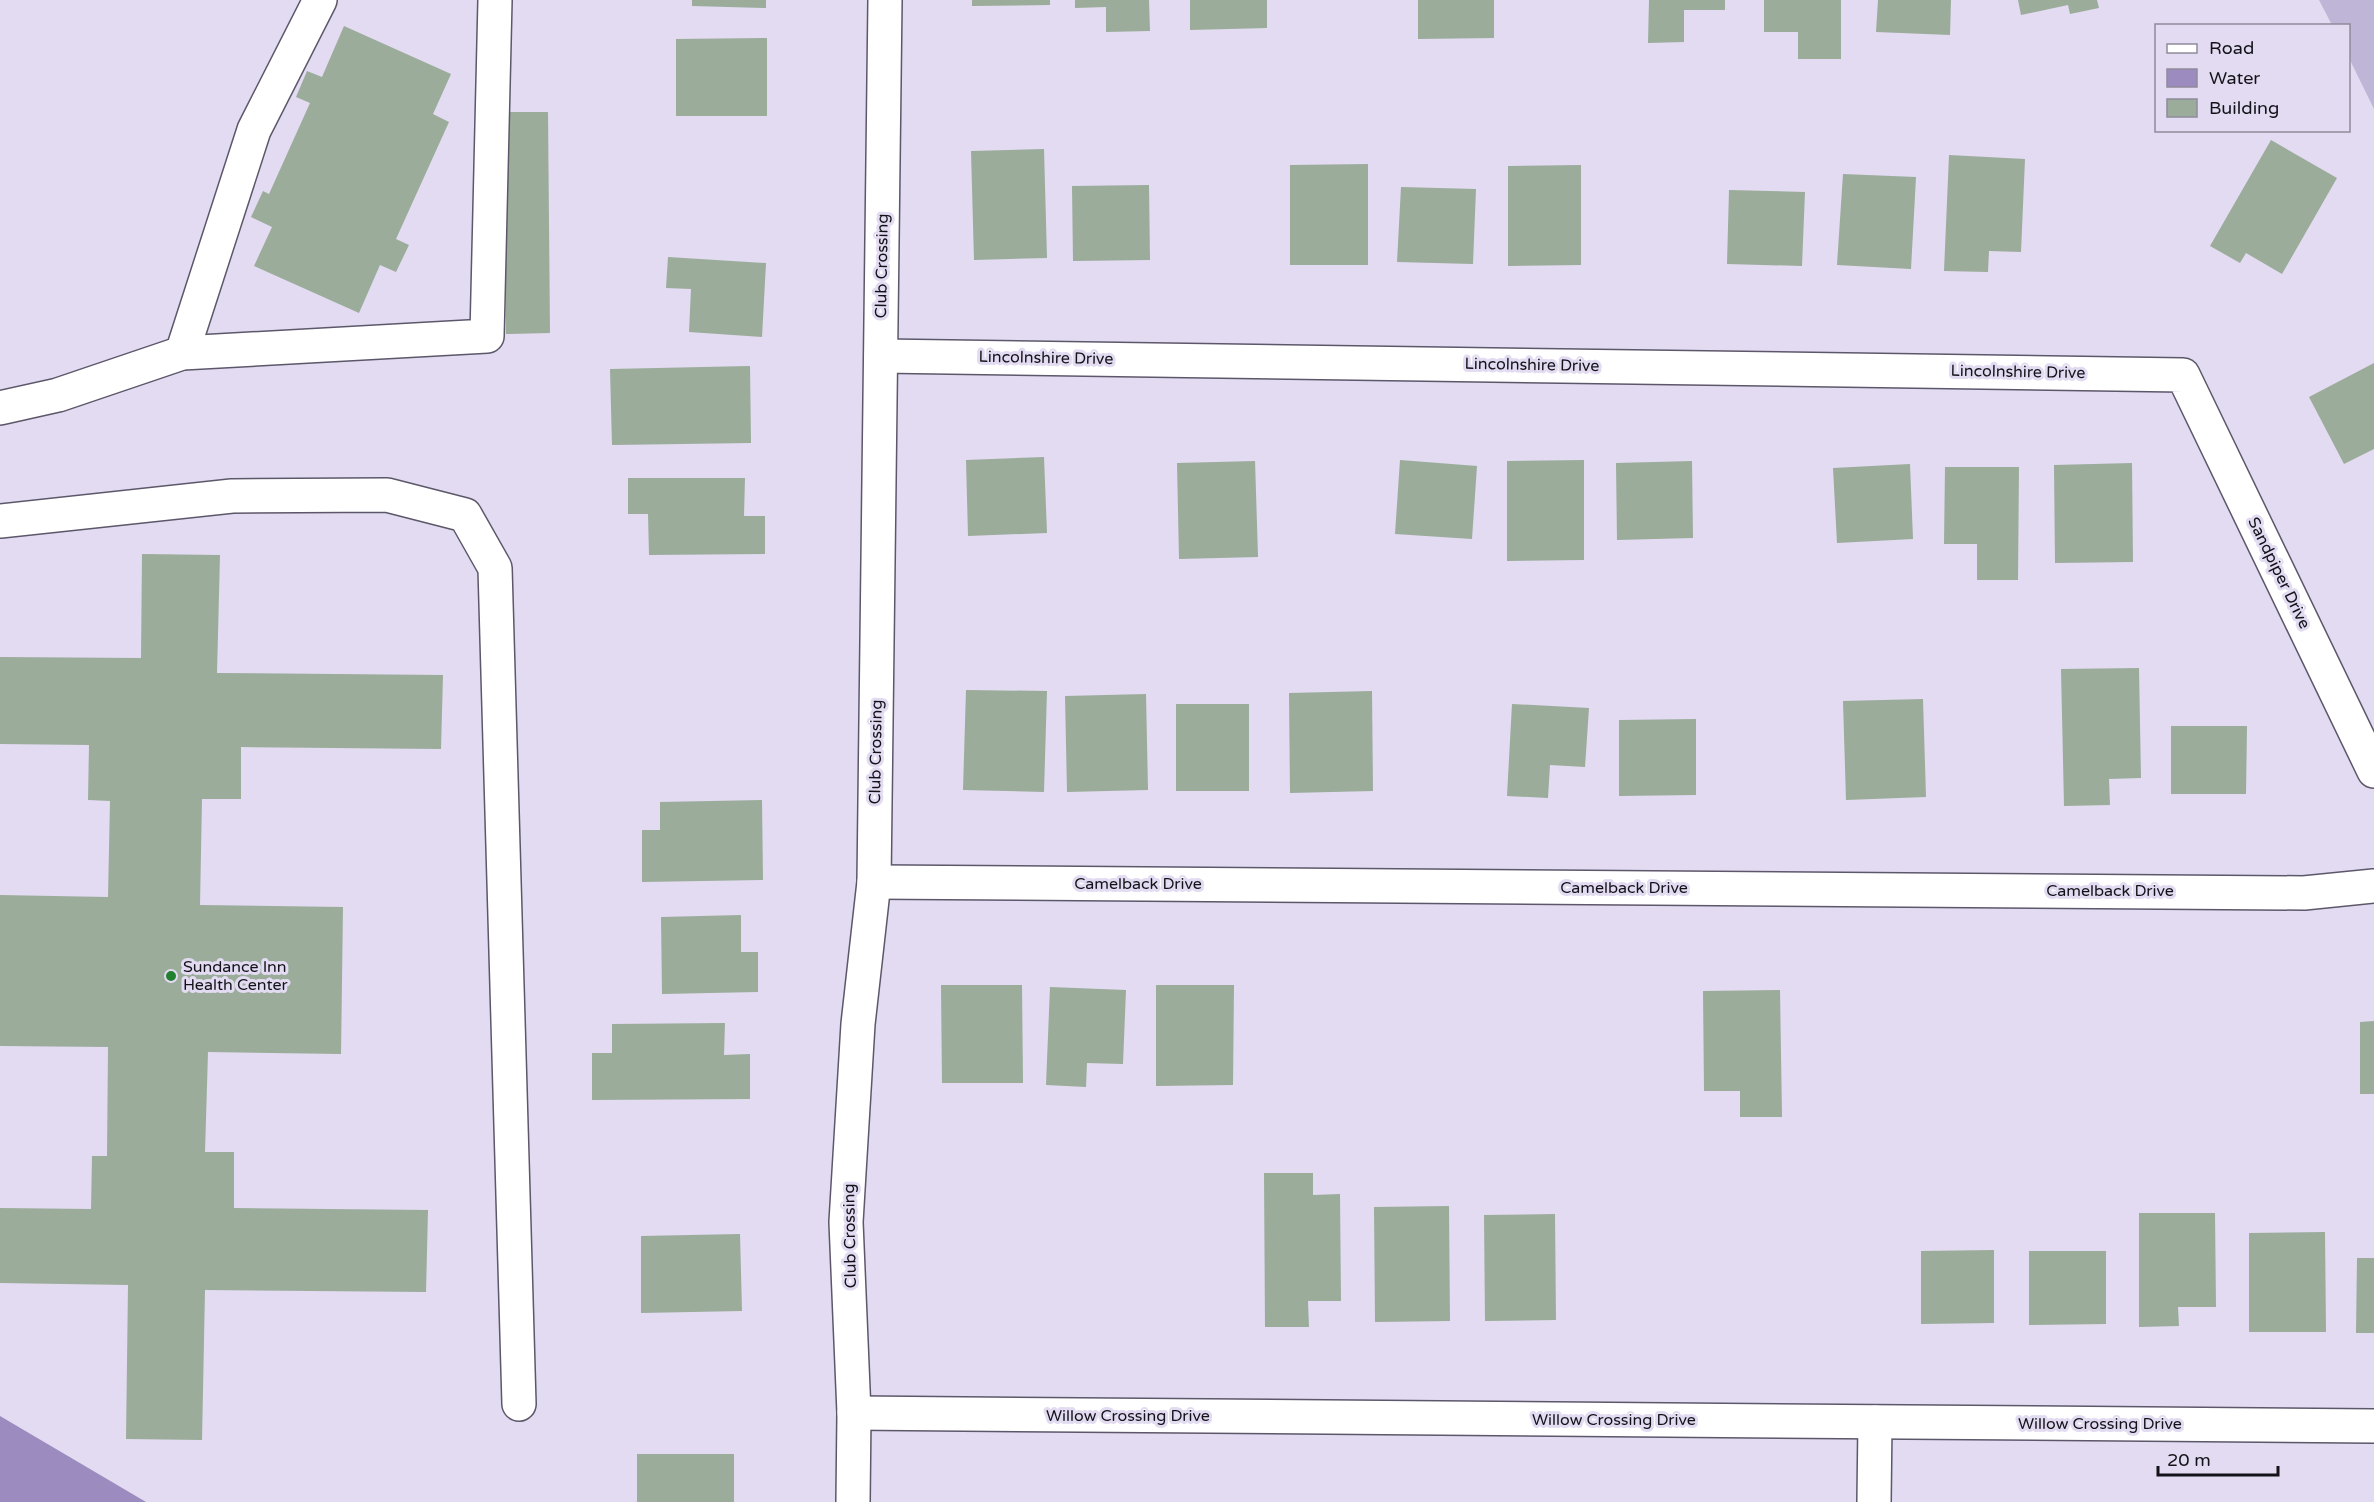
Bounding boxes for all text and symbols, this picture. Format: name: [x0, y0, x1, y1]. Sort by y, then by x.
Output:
legend: [2155, 24, 2350, 132]
text: Road: [2209, 37, 2254, 59]
text: Water: [2209, 67, 2260, 89]
text: Building: [2209, 97, 2279, 119]
street label: Club Crossing: [871, 213, 893, 319]
street label: Lincolnshire Drive: [978, 347, 1114, 369]
street label: Lincolnshire Drive: [1464, 354, 1600, 376]
street label: Lincolnshire Drive: [1950, 361, 2086, 383]
street label: Sandpiper Drive: [2243, 514, 2315, 632]
street label: Club Crossing: [865, 699, 887, 805]
street label: Camelback Drive: [1074, 874, 1202, 894]
street label: Camelback Drive: [1560, 878, 1688, 898]
street label: Camelback Drive: [2046, 881, 2174, 901]
place label: Sundance Inn Health Center: [183, 957, 288, 995]
marker: Sundance Inn Health Center: [164, 969, 178, 983]
street label: Club Crossing: [839, 1183, 861, 1289]
street label: Willow Crossing Drive: [1046, 1406, 1210, 1426]
street label: Willow Crossing Drive: [1532, 1410, 1696, 1430]
street label: Willow Crossing Drive: [2018, 1414, 2182, 1434]
scale bar: [2158, 1439, 2278, 1477]
text: 20 m: [2167, 1449, 2211, 1471]

